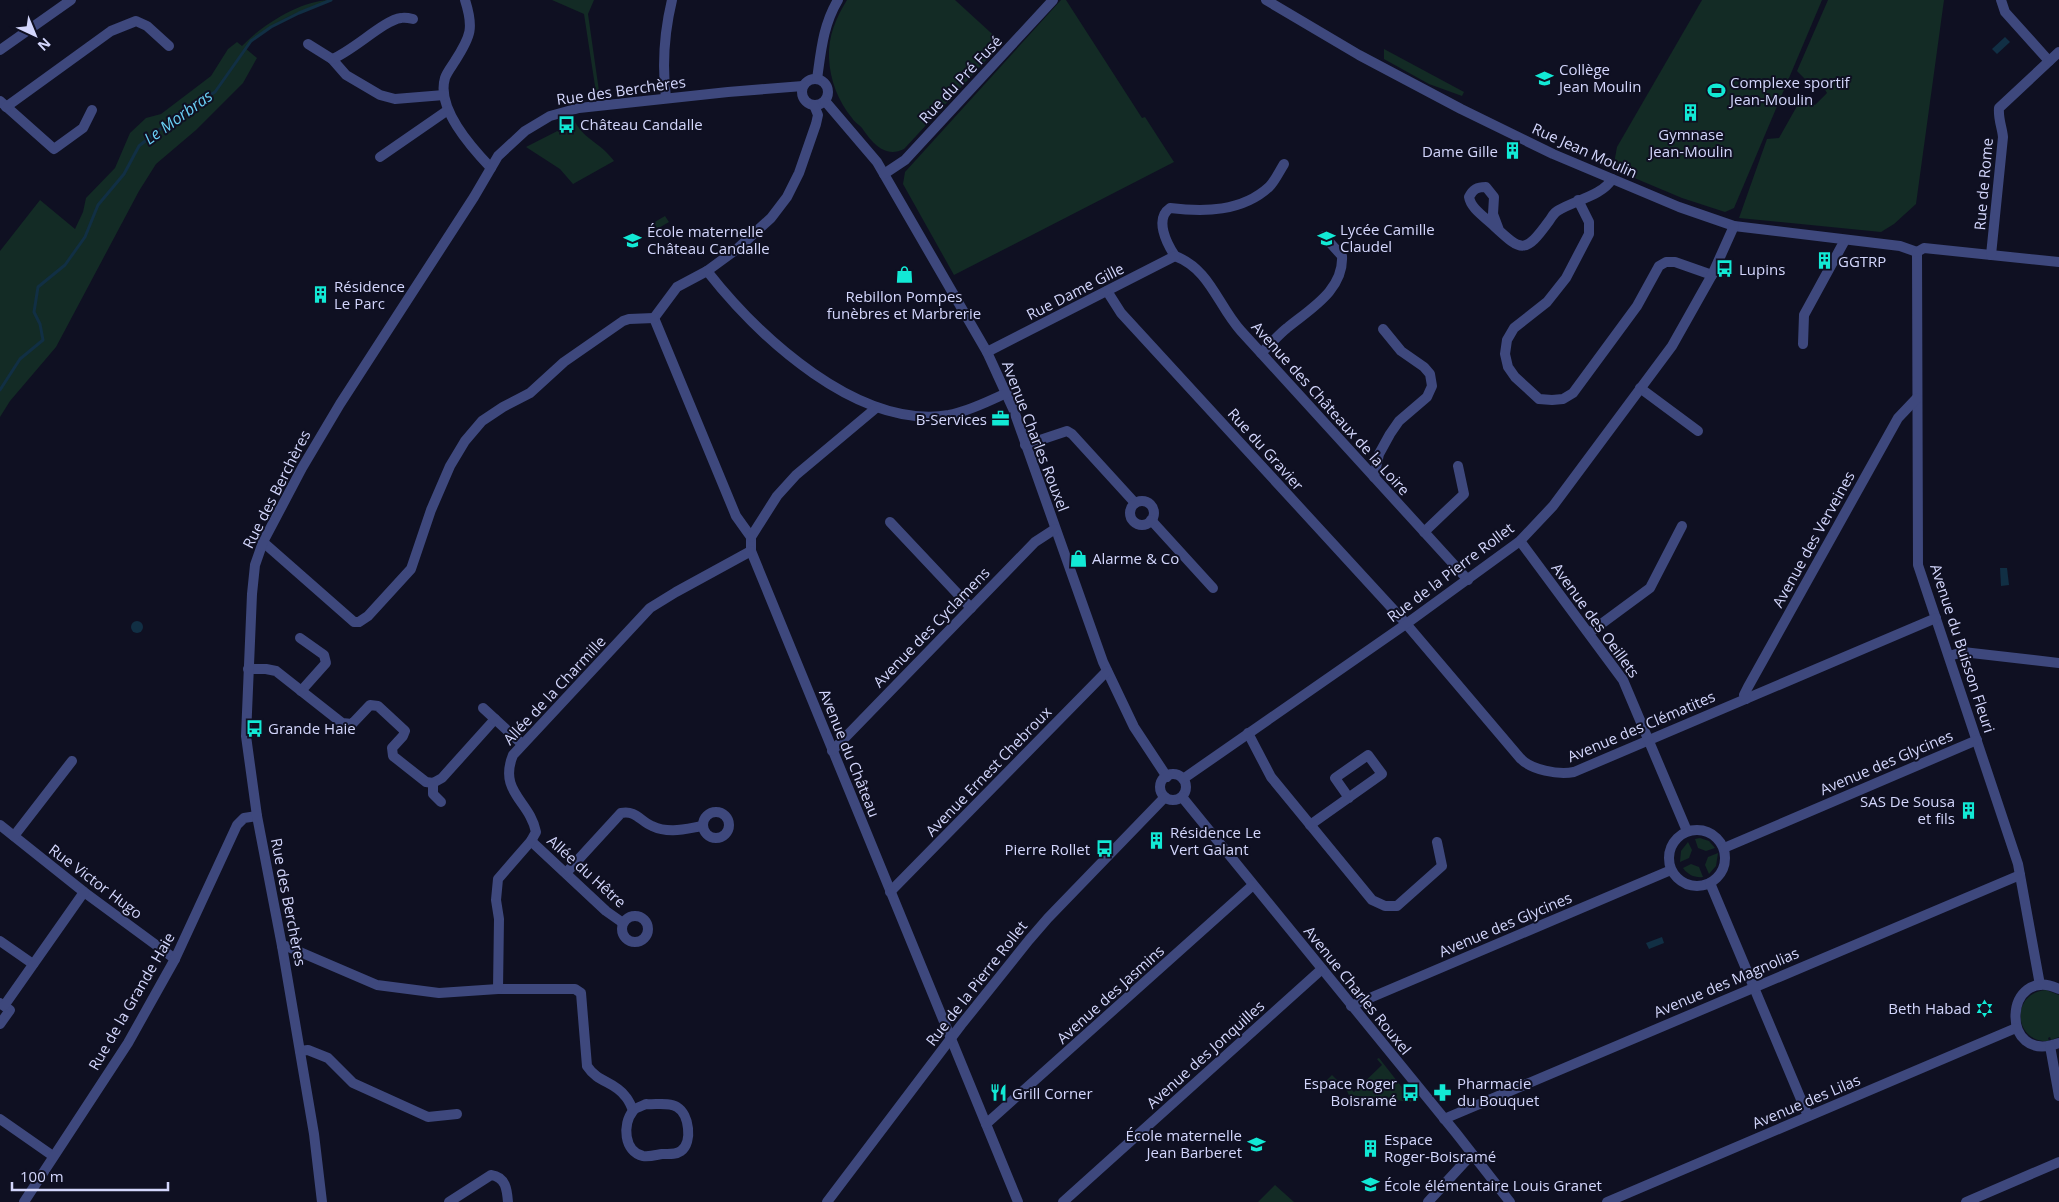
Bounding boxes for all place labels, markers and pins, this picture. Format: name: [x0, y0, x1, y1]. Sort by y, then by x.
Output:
place label: Collège Jean Moulin: [1557, 59, 1641, 96]
school or university icon: Collège Jean Moulin: [1535, 68, 1555, 88]
place label: Complexe sportif Jean-Moulin: [1728, 72, 1851, 109]
sports icon: Complexe sportif Jean-Moulin: [1706, 81, 1726, 101]
building icon: Gymnase Jean-Moulin: [1681, 103, 1701, 123]
bus stop icon: Château Candalle: [556, 114, 576, 134]
place label: Château Candalle: [580, 114, 703, 134]
place label: Gymnase Jean-Moulin: [1647, 124, 1733, 161]
place label: Dame Gille: [1422, 141, 1498, 161]
building icon: Dame Gille: [1502, 141, 1522, 161]
place label: Lycée Camille Claudel: [1340, 219, 1435, 256]
place label: École maternelle Château Candalle: [647, 221, 770, 258]
school or university icon: Lycée Camille Claudel: [1316, 228, 1336, 248]
school or university icon: École maternelle Château Candalle: [623, 230, 643, 250]
building icon: GGTRP: [1814, 251, 1834, 271]
place label: GGTRP: [1838, 251, 1886, 271]
bus stop icon: Lupins: [1715, 259, 1735, 279]
place label: Lupins: [1739, 259, 1785, 279]
shop icon: Rebillon Pompes funèbres et Marbrerie: [894, 265, 914, 285]
place label: Résidence Le Parc: [334, 276, 405, 313]
building icon: Résidence Le Parc: [310, 285, 330, 305]
place label: Rebillon Pompes funèbres et Marbrerie: [827, 286, 981, 323]
place label: B-Services: [916, 409, 987, 429]
office icon: B-Services: [991, 409, 1011, 429]
shop icon: Alarme & Co: [1068, 548, 1088, 568]
place label: Alarme & Co: [1092, 548, 1179, 568]
bus stop icon: Grande Haie: [244, 718, 264, 738]
place label: Grande Haie: [268, 718, 356, 738]
place label: SAS De Sousa et fils: [1860, 791, 1955, 828]
building icon: SAS De Sousa et fils: [1959, 800, 1979, 820]
place label: Résidence Le Vert Galant: [1170, 822, 1261, 859]
building icon: Résidence Le Vert Galant: [1146, 831, 1166, 851]
place label: Pierre Rollet: [1005, 839, 1090, 859]
bus stop icon: Pierre Rollet: [1094, 839, 1114, 859]
place label: Beth Habad: [1888, 998, 1971, 1018]
synagogue icon: Beth Habad: [1975, 998, 1995, 1018]
place label: Espace Roger Boisramé: [1304, 1073, 1397, 1110]
place label: Pharmacie du Bouquet: [1457, 1073, 1539, 1110]
bus stop icon: Espace Roger Boisramé: [1401, 1082, 1421, 1102]
pharmacy icon: Pharmacie du Bouquet: [1433, 1082, 1453, 1102]
restaurant icon: Grill Corner: [988, 1083, 1008, 1103]
place label: Grill Corner: [1012, 1083, 1093, 1103]
place label: École maternelle Jean Barberet: [1126, 1125, 1242, 1162]
place label: Espace Roger-Boisramé: [1384, 1129, 1496, 1166]
school or university icon: École maternelle Jean Barberet: [1246, 1134, 1266, 1154]
building icon: Espace Roger-Boisramé: [1360, 1138, 1380, 1158]
school or university icon: École élémentaire Louis Granet: [1360, 1175, 1380, 1195]
place label: École élémentaire Louis Granet: [1384, 1175, 1602, 1195]

